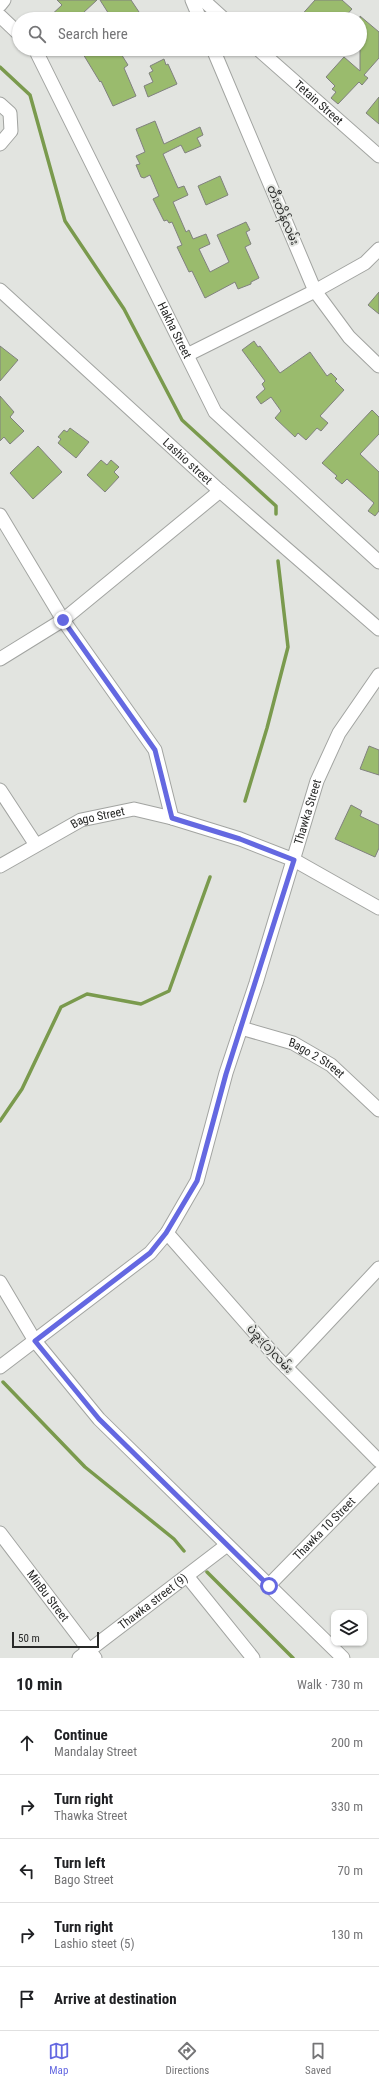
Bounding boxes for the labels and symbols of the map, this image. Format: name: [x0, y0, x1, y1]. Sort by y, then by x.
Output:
street label: Tetain Street: [292, 78, 346, 128]
street label: တီးတိန်လမ်း: [261, 182, 304, 248]
street label: Hakha Street: [155, 300, 195, 361]
street label: Lashio street: [160, 435, 215, 488]
route end: [54, 611, 72, 629]
street label: Thawka Street: [291, 777, 324, 846]
street label: Bago Street: [68, 804, 126, 831]
street label: Bago 2 Street: [287, 1035, 348, 1081]
street label: ပဲခူး(၁)လမ်း: [242, 1320, 297, 1378]
street label: Thawka 10 Street: [291, 1494, 359, 1563]
street label: MinBu Street: [24, 1567, 72, 1625]
street label: Thawka street (9): [116, 1571, 190, 1632]
route start: [260, 1577, 278, 1595]
scale bar: [12, 1630, 99, 1649]

